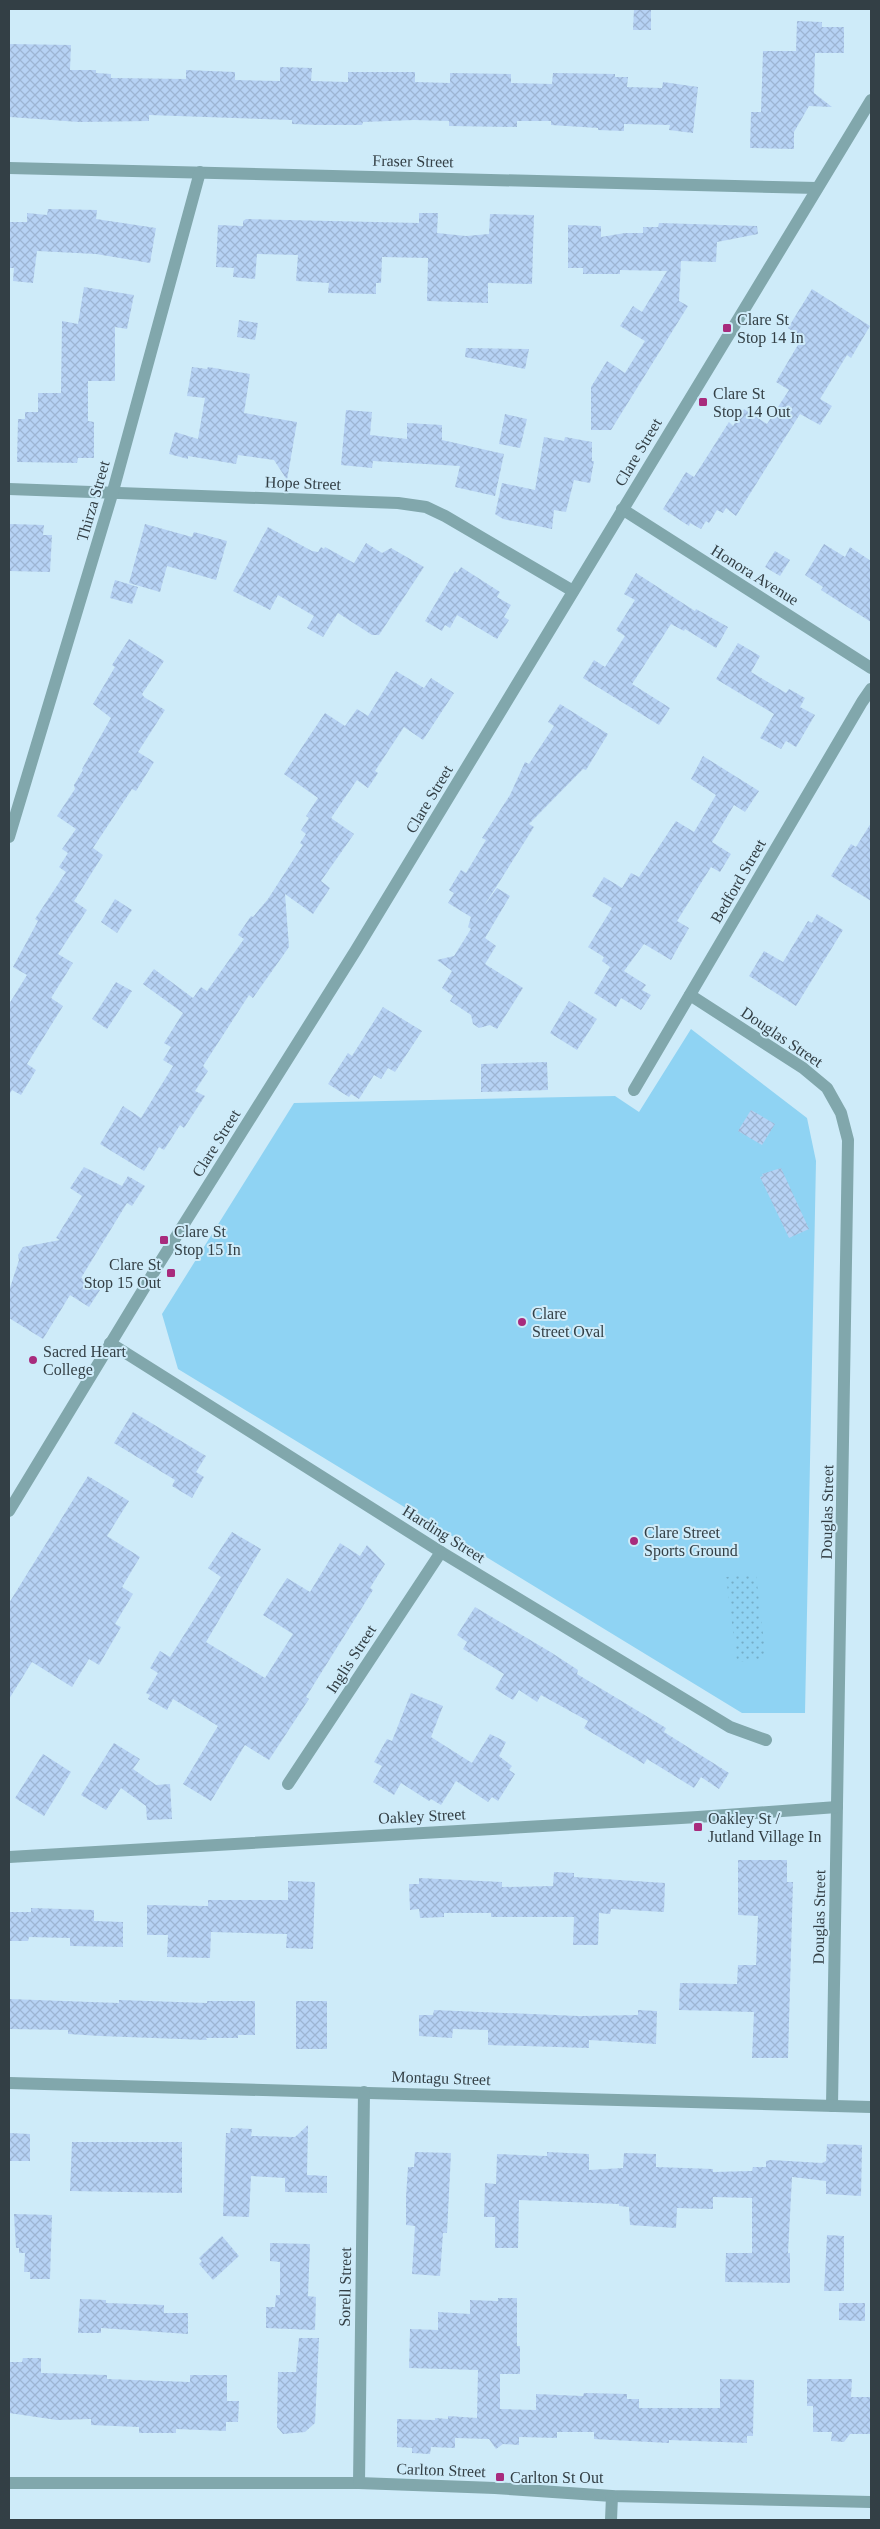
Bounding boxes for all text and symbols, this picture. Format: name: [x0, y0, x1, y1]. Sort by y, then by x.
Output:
street label: Fraser Street: [372, 152, 454, 170]
place label: Clare St Stop 14 In: [737, 311, 804, 347]
marker: Clare St Stop 14 In: [721, 322, 733, 334]
place label: Clare St Stop 14 Out: [713, 385, 791, 421]
marker: Clare St Stop 14 Out: [697, 396, 709, 408]
street label: Clare Street: [611, 415, 665, 489]
street label: Thirza Street: [73, 458, 113, 543]
street label: Hope Street: [265, 473, 342, 494]
street label: Honora Avenue: [708, 541, 802, 609]
street label: Clare Street: [402, 762, 456, 836]
street label: Bedford Street: [707, 836, 769, 926]
street label: Douglas Street: [737, 1003, 826, 1072]
street label: Clare Street: [189, 1106, 244, 1180]
place label: Clare St Stop 15 In: [174, 1223, 241, 1259]
marker: Clare St Stop 15 In: [158, 1234, 170, 1246]
place label: Clare St Stop 15 Out: [84, 1256, 162, 1292]
marker: Clare St Stop 15 Out: [165, 1267, 177, 1279]
place label: Clare Street Oval: [532, 1305, 605, 1340]
marker: Clare Street Oval: [516, 1316, 528, 1328]
place label: Sacred Heart College: [43, 1343, 127, 1379]
marker: Sacred Heart College: [27, 1354, 39, 1366]
street label: Douglas Street: [818, 1464, 837, 1559]
street label: Harding Street: [399, 1502, 489, 1567]
place label: Clare Street Sports Ground: [644, 1524, 738, 1560]
marker: Clare Street Sports Ground: [628, 1535, 640, 1547]
street label: Inglis Street: [323, 1621, 380, 1697]
street label: Oakley Street: [378, 1805, 467, 1828]
place label: Oakley St / Jutland Village In: [708, 1810, 821, 1846]
marker: Oakley St / Jutland Village In: [692, 1821, 704, 1833]
street label: Douglas Street: [810, 1869, 829, 1964]
street label: Montagu Street: [391, 2068, 491, 2089]
street label: Sorell Street: [336, 2247, 354, 2327]
street label: Carlton Street: [396, 2460, 486, 2480]
place label: Carlton St Out: [510, 2469, 604, 2486]
marker: Carlton St Out: [494, 2471, 506, 2483]

